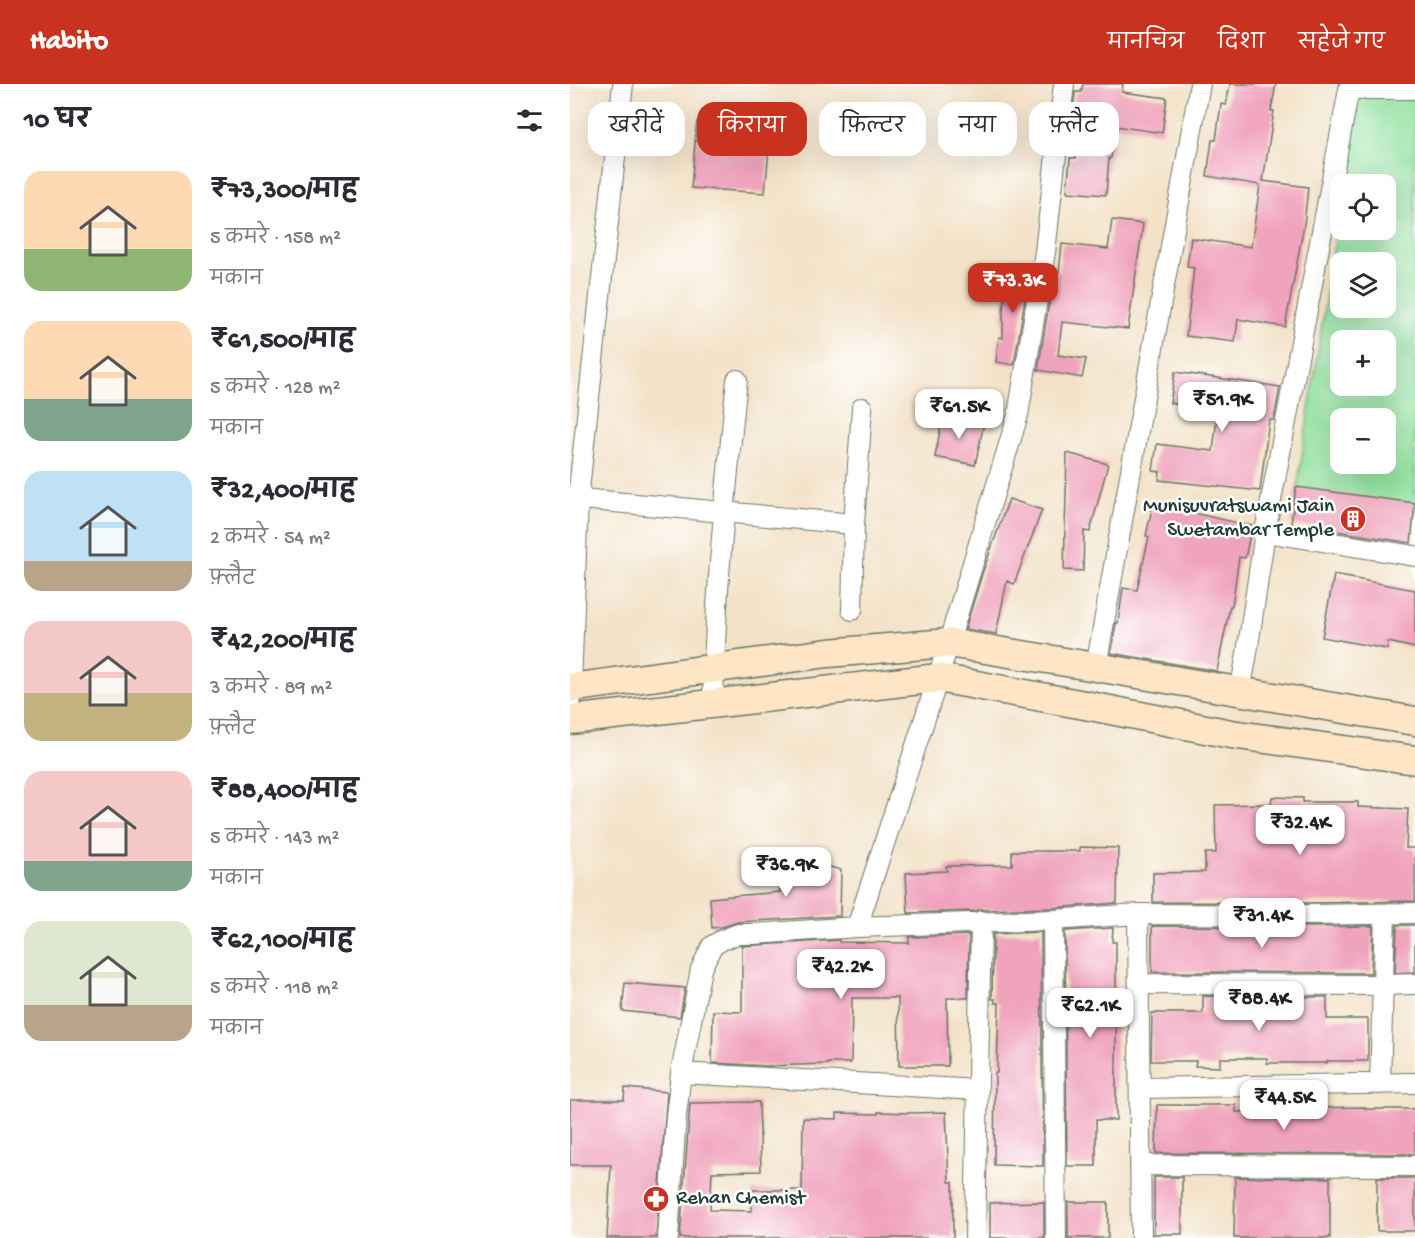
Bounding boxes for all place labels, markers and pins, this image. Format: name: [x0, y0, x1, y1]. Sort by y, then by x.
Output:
pin: ₹73.3K: [964, 263, 1062, 314]
pin: ₹51.9K: [1173, 382, 1271, 433]
pin: ₹61.5K: [910, 389, 1008, 440]
place label: Munisuvratswami Jain Swetambar Temple: [1143, 495, 1335, 544]
building icon: Munisuvratswami Jain Swetambar Temple: [1338, 504, 1368, 534]
pin: ₹32.4K: [1251, 805, 1349, 856]
pin: ₹36.9K: [737, 847, 835, 898]
pin: ₹31.4K: [1213, 898, 1311, 949]
pin: ₹42.2K: [792, 949, 890, 1000]
pin: ₹88.4K: [1210, 981, 1308, 1032]
pin: ₹62.1K: [1041, 988, 1139, 1039]
pin: ₹44.5K: [1235, 1080, 1333, 1131]
pharmacy icon: Rehan Chemist: [641, 1184, 671, 1214]
place label: Rehan Chemist: [676, 1187, 807, 1212]

